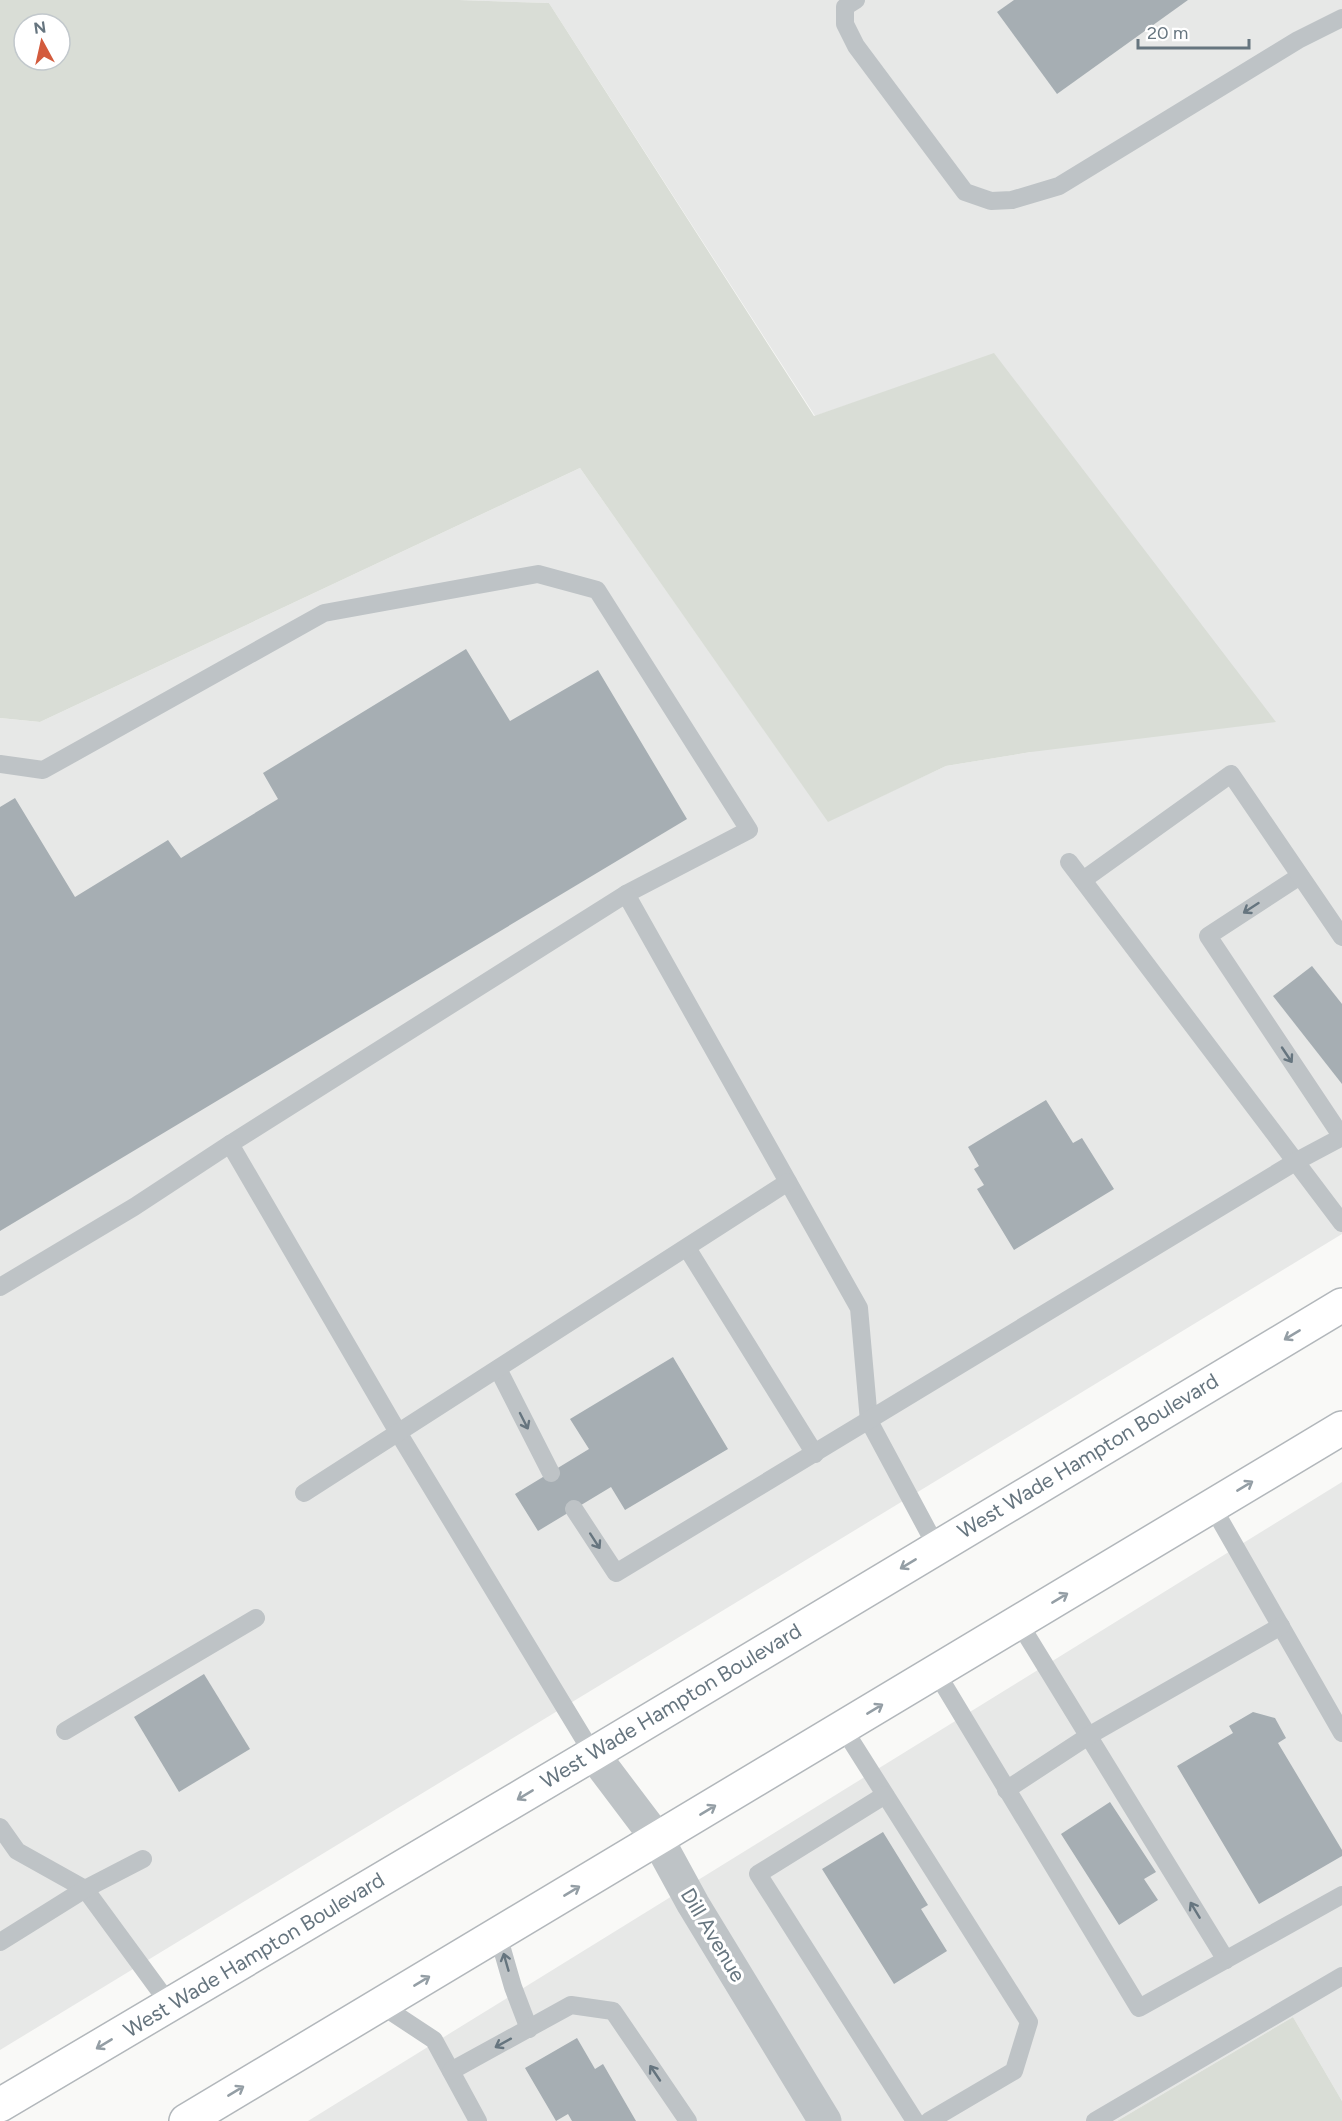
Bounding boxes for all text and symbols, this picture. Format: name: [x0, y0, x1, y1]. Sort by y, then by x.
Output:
north arrow: [12, 12, 72, 72]
scale bar: [1138, 12, 1249, 50]
text: N: [33, 17, 47, 38]
text: 20 m: [1147, 22, 1188, 44]
one-way arrow: [1243, 902, 1260, 914]
one-way arrow: [1281, 1046, 1293, 1063]
one-way arrow: [1284, 1329, 1301, 1341]
street label: West Wade Hampton Boulevard: [953, 1368, 1223, 1543]
one-way arrow: [519, 1412, 530, 1430]
one-way arrow: [1236, 1480, 1253, 1492]
one-way arrow: [589, 1532, 601, 1549]
one-way arrow: [900, 1558, 917, 1570]
one-way arrow: [1051, 1591, 1068, 1603]
street label: West Wade Hampton Boulevard: [536, 1618, 806, 1793]
one-way arrow: [866, 1703, 883, 1715]
one-way arrow: [517, 1789, 534, 1801]
one-way arrow: [699, 1803, 716, 1815]
street label: West Wade Hampton Boulevard: [119, 1867, 389, 2042]
street label: Dill Avenue: [676, 1883, 751, 1986]
one-way arrow: [563, 1885, 580, 1897]
one-way arrow: [1189, 1902, 1201, 1919]
one-way arrow: [500, 1953, 511, 1972]
one-way arrow: [413, 1974, 430, 1986]
one-way arrow: [96, 2038, 113, 2050]
one-way arrow: [494, 2038, 512, 2049]
one-way arrow: [649, 2065, 661, 2081]
one-way arrow: [227, 2085, 244, 2097]

